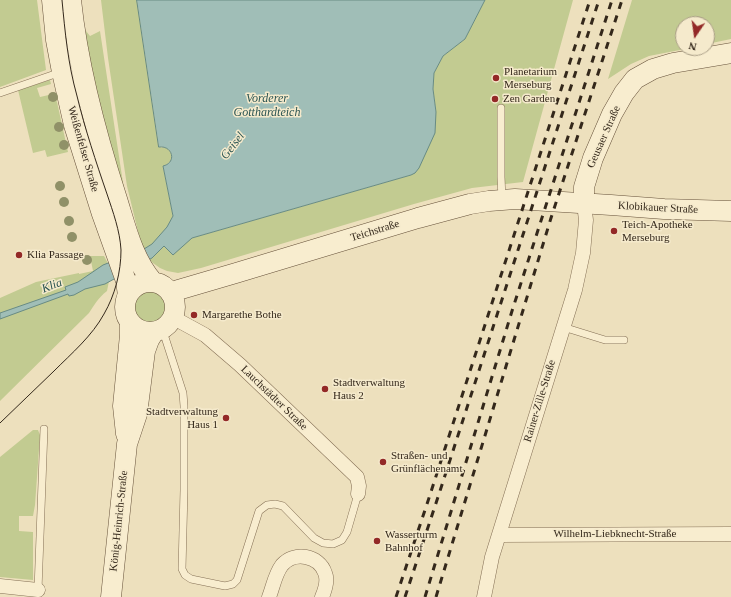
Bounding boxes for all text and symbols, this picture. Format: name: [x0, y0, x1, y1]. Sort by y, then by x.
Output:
north arrow: [675, 16, 715, 56]
text: N: [687, 40, 698, 53]
place label: Planetarium Merseburg: [504, 65, 557, 91]
marker: Planetarium Merseburg: [491, 73, 501, 83]
water label: Vorderer Gotthardteich: [234, 92, 300, 120]
place label: Zen Garden: [503, 92, 555, 106]
marker: Zen Garden: [490, 94, 500, 104]
street label: Geusaer Straße: [584, 104, 624, 170]
street label: Weißenfelser Straße: [64, 105, 102, 193]
water label: Geisel: [218, 129, 248, 163]
street label: Klobikauer Straße: [618, 199, 698, 217]
street label: Teichstraße: [349, 217, 401, 245]
place label: Teich-Apotheke Merseburg: [622, 218, 693, 244]
marker: Teich-Apotheke Merseburg: [609, 226, 619, 236]
place label: Klia Passage: [27, 248, 84, 262]
marker: Klia Passage: [14, 250, 24, 260]
water label: Klia: [40, 276, 64, 296]
place label: Margarethe Bothe: [202, 308, 282, 322]
marker: Margarethe Bothe: [189, 310, 199, 320]
street label: Rainer-Zille-Straße: [521, 358, 559, 444]
street label: Lauchstädter Straße: [238, 363, 310, 433]
place label: Stadtverwaltung Haus 2: [333, 376, 405, 402]
marker: Stadtverwaltung Haus 2: [320, 384, 330, 394]
place label: Stadtverwaltung Haus 1: [146, 405, 218, 431]
marker: Stadtverwaltung Haus 1: [221, 413, 231, 423]
place label: Straßen- und Grünflächenamt: [391, 449, 462, 475]
marker: Straßen- und Grünflächenamt: [378, 457, 388, 467]
street label: König-Heinrich-Straße: [107, 470, 131, 572]
street label: Wilhelm-Liebknecht-Straße: [554, 527, 676, 541]
place label: Wasserturm Bahnhof: [385, 528, 437, 554]
marker: Wasserturm Bahnhof: [372, 536, 382, 546]

